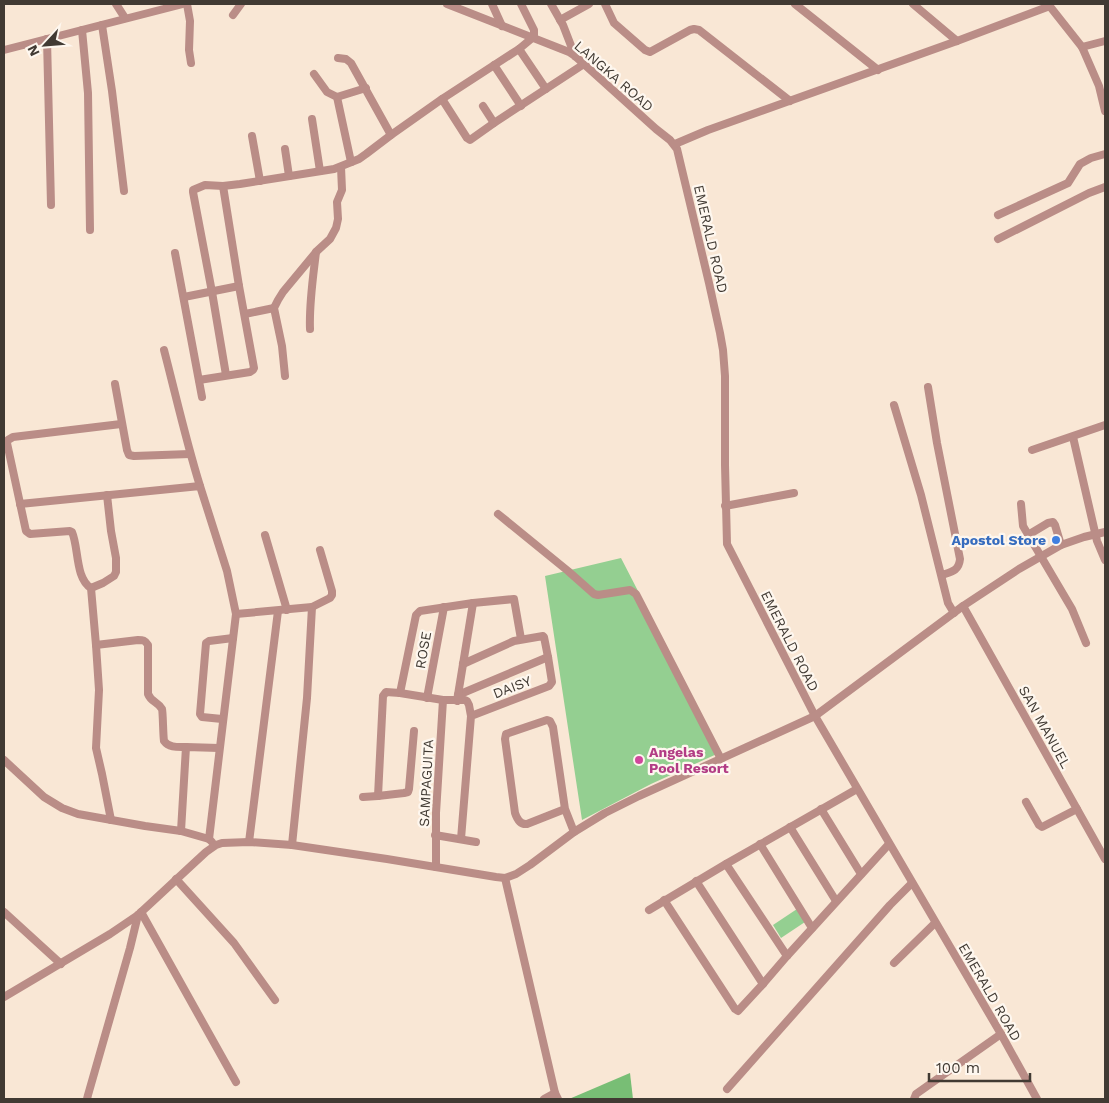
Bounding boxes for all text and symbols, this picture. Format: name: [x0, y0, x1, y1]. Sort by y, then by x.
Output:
north arrow: [20, 20, 70, 70]
street label: LANGKA ROAD: [571, 37, 657, 115]
text: N: [24, 43, 43, 59]
street label: EMERALD ROAD: [691, 183, 731, 295]
place label: Apostol Store: [951, 532, 1046, 548]
marker: Apostol Store: [1050, 534, 1062, 546]
street label: EMERALD ROAD: [758, 588, 822, 694]
street label: ROSE: [412, 630, 434, 670]
street label: DAISY: [490, 672, 534, 702]
street label: SAN MANUEL: [1016, 683, 1074, 771]
street label: SAMPAGUITA: [416, 739, 436, 827]
place label: Angelas Pool Resort: [649, 744, 729, 776]
marker: Angelas Pool Resort: [633, 754, 645, 766]
street label: EMERALD ROAD: [955, 940, 1025, 1044]
scale bar: [929, 1050, 1030, 1082]
text: 100 m: [936, 1059, 980, 1077]

